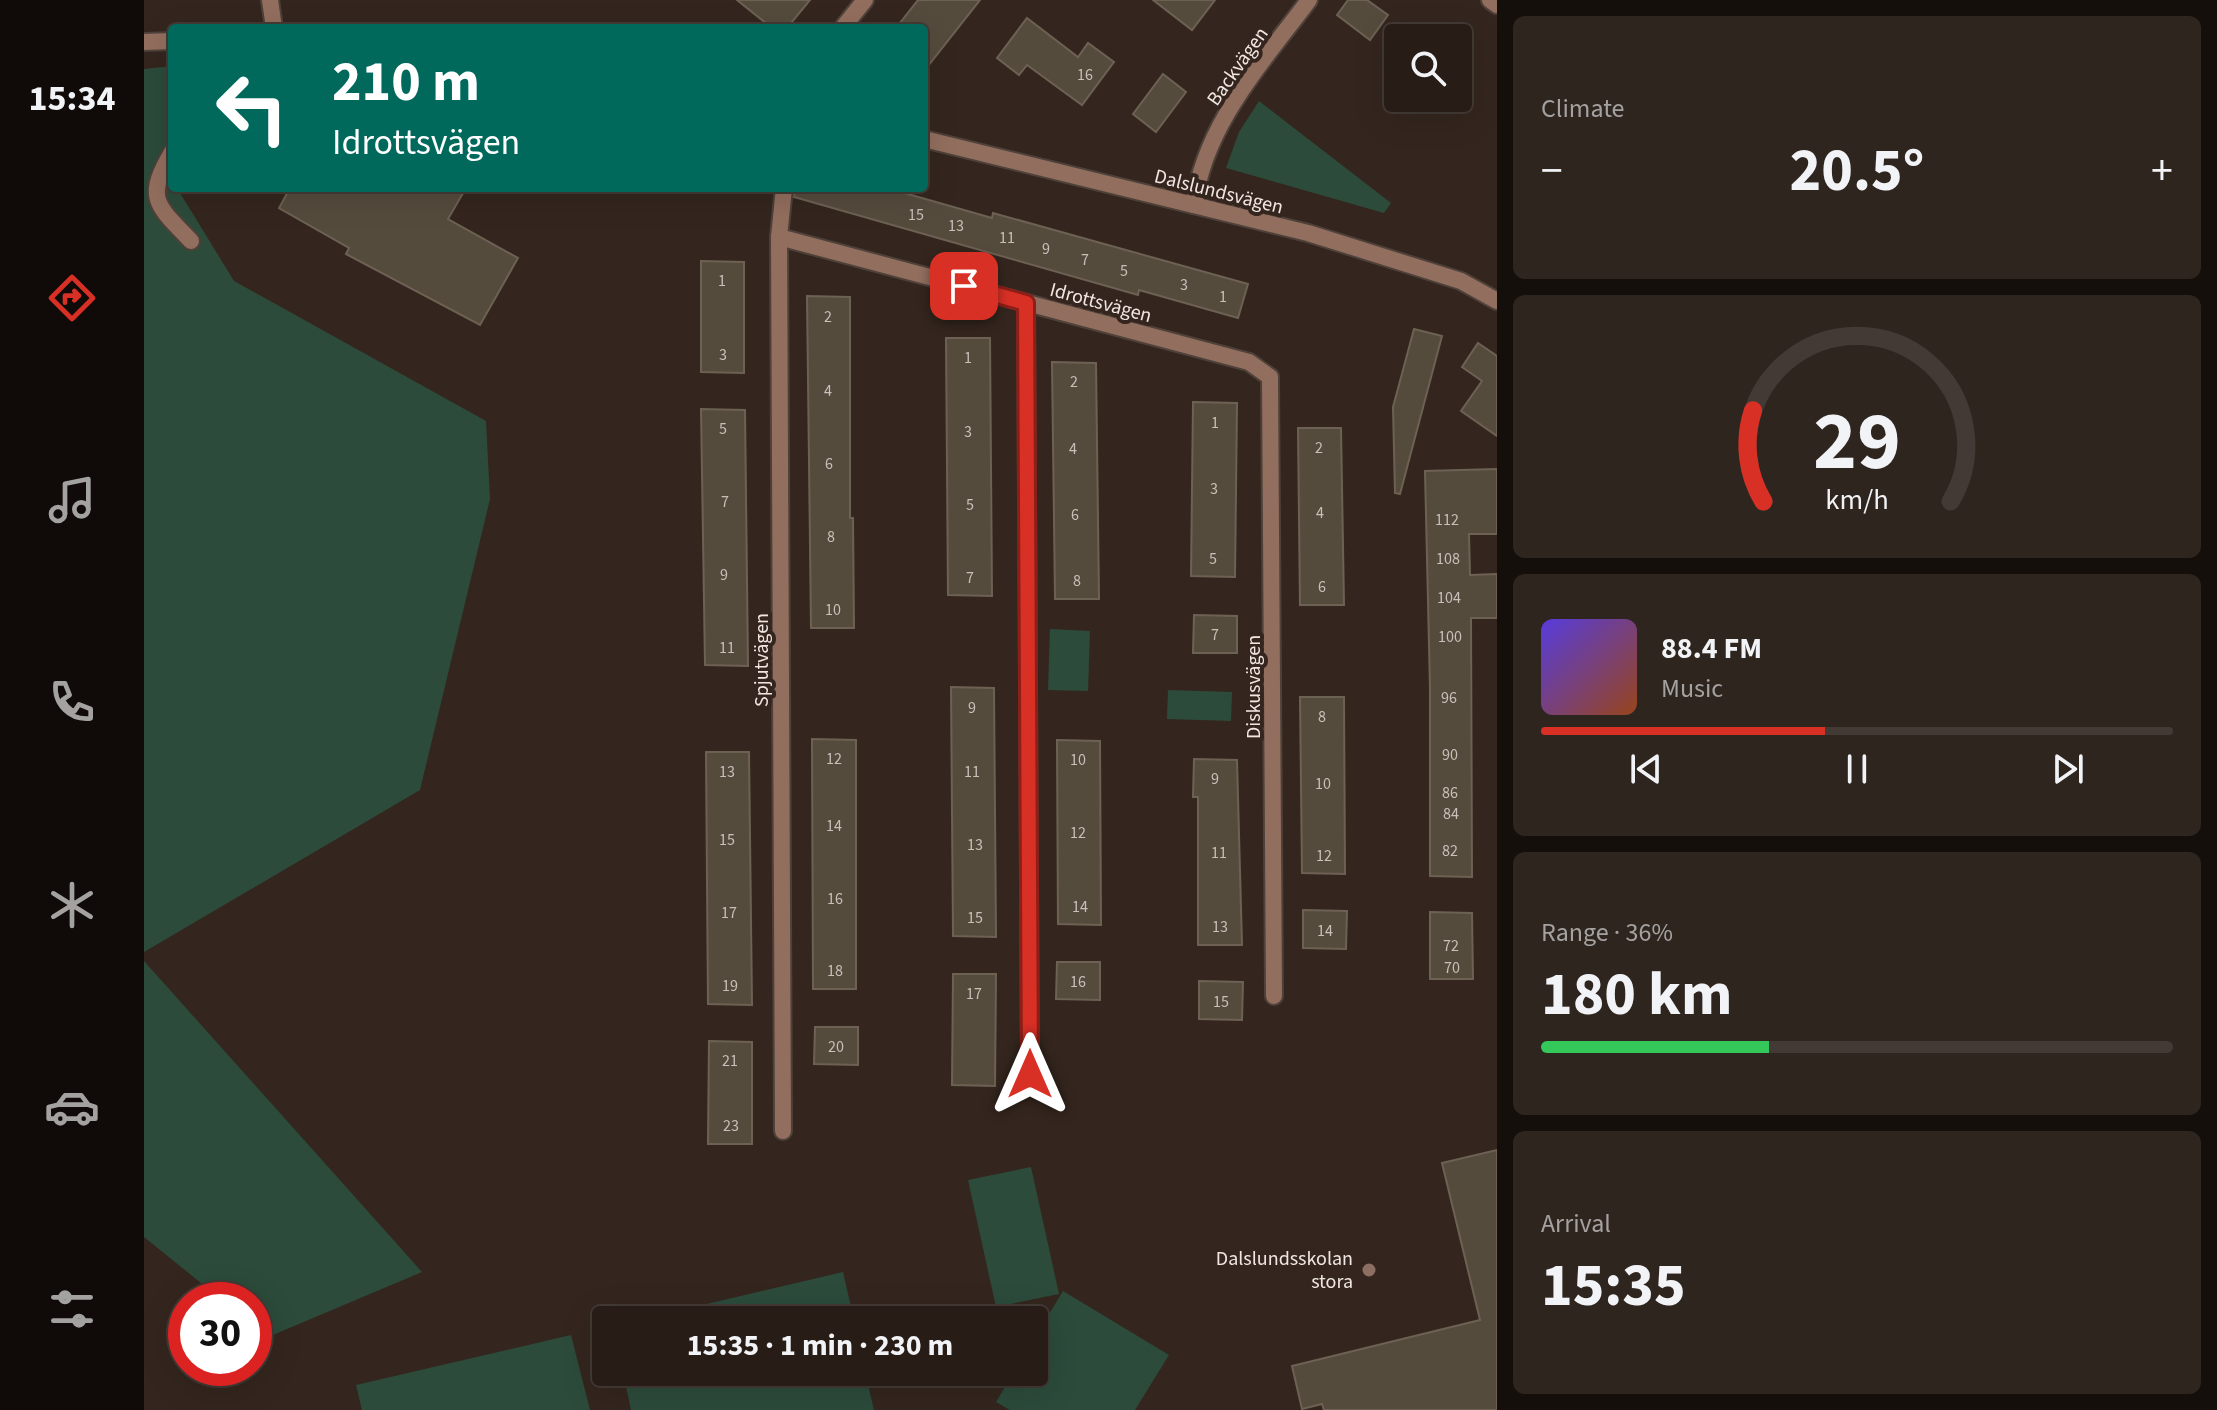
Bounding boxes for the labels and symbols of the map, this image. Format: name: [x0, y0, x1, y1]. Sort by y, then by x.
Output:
street label: Backvägen: [1200, 21, 1275, 112]
house number: 16: [1077, 64, 1093, 86]
street label: Dalslundsvägen: [1151, 162, 1286, 222]
house number: 15: [908, 204, 924, 226]
house number: 13: [948, 215, 964, 237]
house number: 11: [999, 227, 1015, 249]
house number: 9: [1042, 238, 1050, 260]
house number: 7: [1081, 249, 1089, 271]
pin: [930, 252, 998, 320]
house number: 5: [1120, 260, 1128, 282]
house number: 1: [718, 270, 726, 292]
house number: 3: [1180, 274, 1188, 296]
street label: Idrottsvägen: [1047, 276, 1155, 330]
house number: 1: [1219, 286, 1227, 308]
house number: 2: [824, 306, 832, 328]
house number: 3: [719, 344, 727, 366]
house number: 1: [964, 347, 972, 369]
house number: 2: [1070, 371, 1078, 393]
house number: 4: [824, 380, 832, 402]
house number: 1: [1211, 412, 1219, 434]
house number: 5: [719, 418, 727, 440]
house number: 3: [964, 421, 972, 443]
house number: 2: [1315, 437, 1323, 459]
house number: 4: [1069, 438, 1077, 460]
house number: 6: [825, 453, 833, 475]
house number: 3: [1210, 478, 1218, 500]
house number: 7: [721, 491, 729, 513]
house number: 5: [966, 494, 974, 516]
house number: 4: [1316, 502, 1324, 524]
house number: 6: [1071, 504, 1079, 526]
house number: 112: [1435, 509, 1459, 531]
house number: 8: [827, 526, 835, 548]
house number: 5: [1209, 548, 1217, 570]
house number: 108: [1436, 548, 1460, 570]
house number: 9: [720, 564, 728, 586]
house number: 7: [966, 567, 974, 589]
house number: 8: [1073, 570, 1081, 592]
house number: 6: [1318, 576, 1326, 598]
house number: 104: [1437, 587, 1461, 609]
house number: 10: [825, 599, 841, 621]
street label: Spjutvägen: [748, 613, 776, 707]
house number: 7: [1211, 624, 1219, 646]
house number: 100: [1438, 626, 1462, 648]
street label: Diskusvägen: [1240, 635, 1268, 739]
house number: 11: [719, 637, 735, 659]
house number: 96: [1441, 687, 1457, 709]
house number: 9: [968, 697, 976, 719]
house number: 8: [1318, 706, 1326, 728]
house number: 90: [1442, 744, 1458, 766]
house number: 12: [826, 748, 842, 770]
house number: 10: [1070, 749, 1086, 771]
house number: 13: [719, 761, 735, 783]
house number: 11: [964, 761, 980, 783]
house number: 9: [1211, 768, 1219, 790]
house number: 10: [1315, 773, 1331, 795]
house number: 86: [1442, 782, 1458, 804]
house number: 84: [1443, 803, 1459, 825]
house number: 14: [826, 815, 842, 837]
house number: 12: [1070, 822, 1086, 844]
house number: 15: [719, 829, 735, 851]
house number: 13: [967, 834, 983, 856]
house number: 82: [1442, 840, 1458, 862]
house number: 11: [1211, 842, 1227, 864]
house number: 12: [1316, 845, 1332, 867]
house number: 16: [827, 888, 843, 910]
house number: 14: [1072, 896, 1088, 918]
house number: 17: [721, 902, 737, 924]
house number: 15: [967, 907, 983, 929]
house number: 13: [1212, 916, 1228, 938]
house number: 14: [1317, 920, 1333, 942]
house number: 72: [1443, 935, 1459, 957]
house number: 70: [1444, 957, 1460, 979]
house number: 18: [827, 960, 843, 982]
house number: 16: [1070, 971, 1086, 993]
house number: 19: [722, 975, 738, 997]
house number: 17: [966, 983, 982, 1005]
house number: 15: [1213, 991, 1229, 1013]
position arrow: [988, 1032, 1072, 1116]
house number: 20: [828, 1036, 844, 1058]
house number: 21: [722, 1050, 738, 1072]
house number: 23: [723, 1115, 739, 1137]
place label: Dalslundsskolan stora: [1216, 1245, 1353, 1296]
marker: Dalslundsskolan stora: [1360, 1261, 1378, 1279]
speed limit sign: 30: [168, 1282, 272, 1386]

